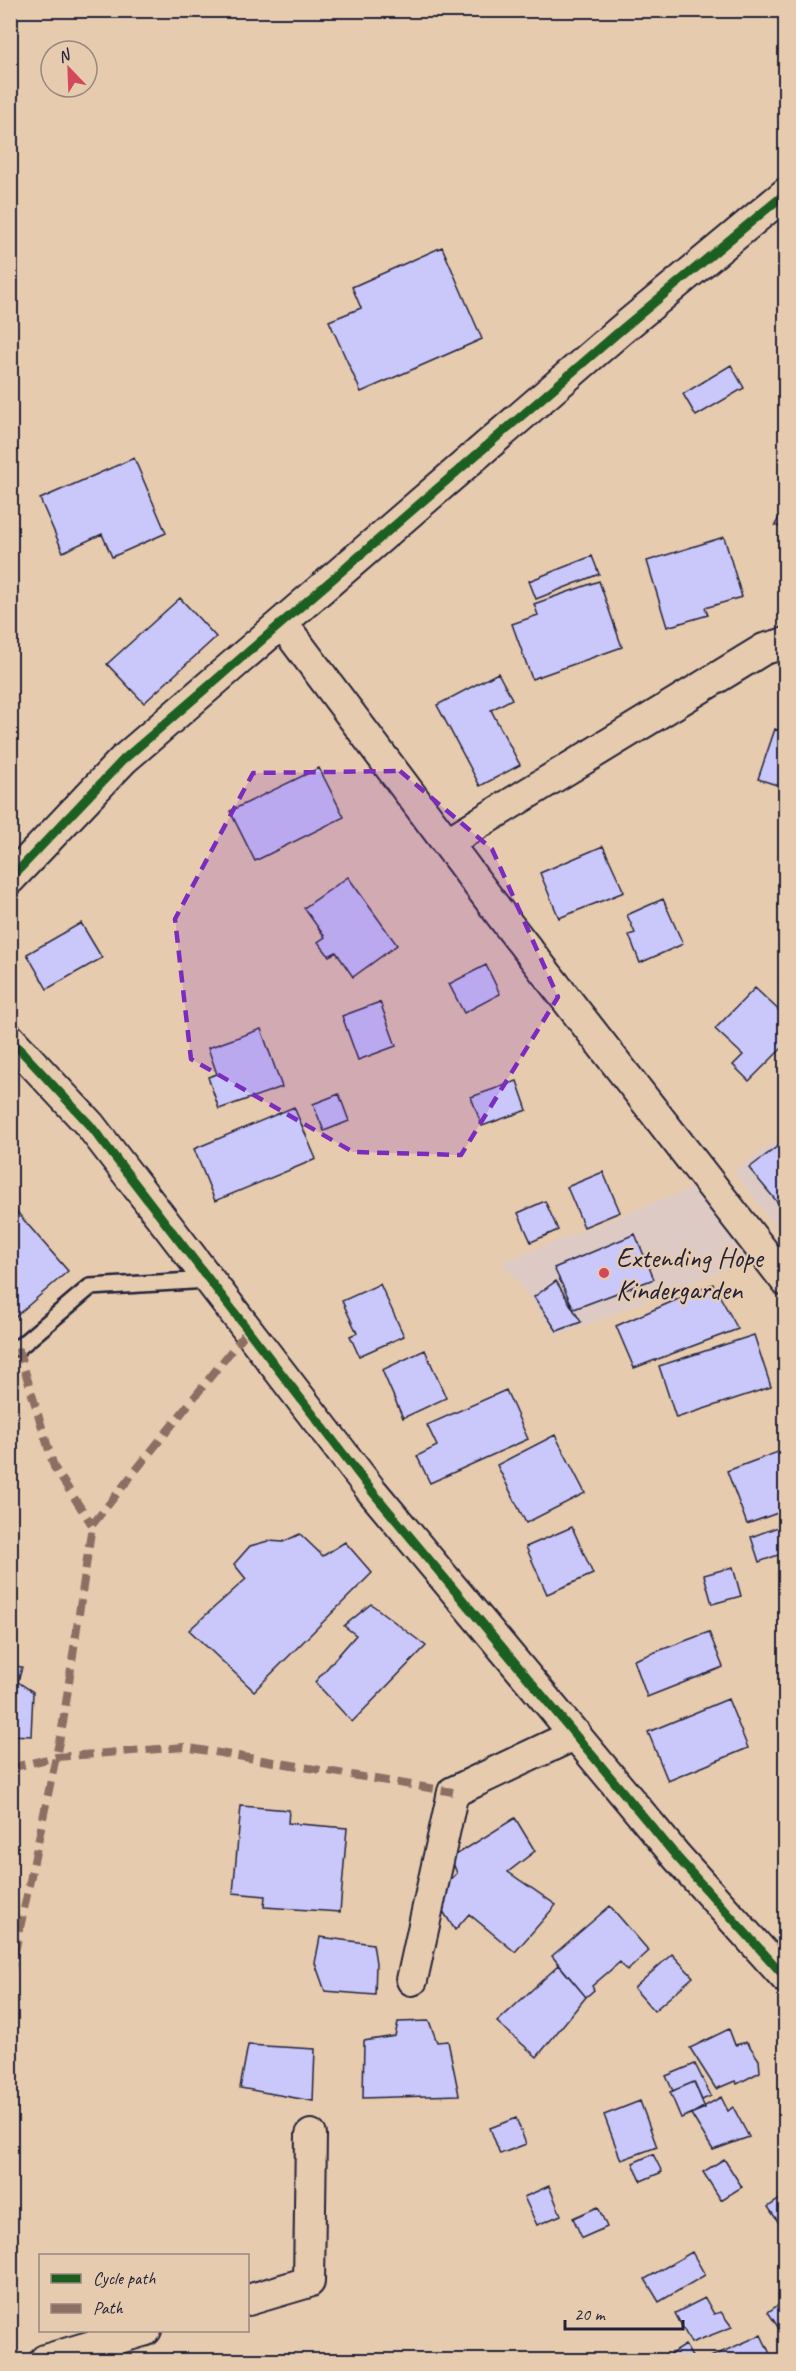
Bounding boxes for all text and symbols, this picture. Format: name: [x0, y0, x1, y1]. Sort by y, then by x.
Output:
north arrow: [39, 39, 99, 99]
text: N: [55, 44, 75, 67]
place label: Extending Hope Kindergarden: [616, 1240, 764, 1307]
marker: Extending Hope Kindergarden: [597, 1266, 611, 1280]
legend: [39, 2254, 249, 2332]
text: Cycle path: [93, 2267, 156, 2289]
scale bar: [565, 2293, 684, 2331]
text: Path: [93, 2297, 123, 2319]
text: 20 m: [574, 2303, 607, 2325]

